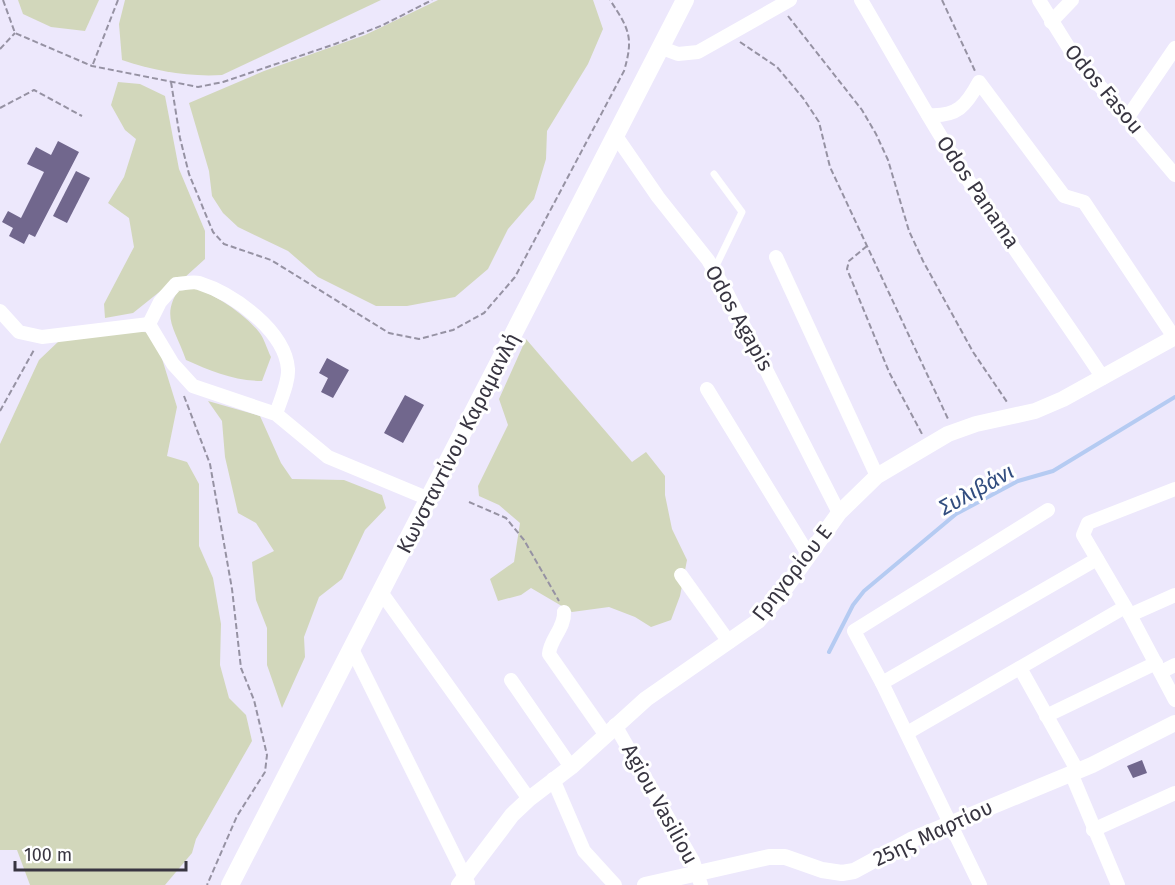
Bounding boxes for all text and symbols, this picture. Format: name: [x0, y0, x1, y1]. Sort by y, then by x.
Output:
street label: Odos Fasou: [1059, 39, 1149, 139]
street label: Odos Panama: [931, 131, 1025, 253]
street label: Odos Agapis: [699, 261, 779, 376]
street label: Κωνσταντίνου Καραμανλή: [391, 328, 525, 558]
water label: Συλιβάνι: [934, 458, 1019, 521]
street label: Γρηγορίου Ε: [746, 520, 838, 626]
street label: Agiou Vasiliou: [616, 739, 704, 869]
street label: 25ης Μαρτίου: [869, 794, 997, 872]
scale bar: [15, 834, 186, 872]
text: 100 m: [24, 844, 72, 866]

